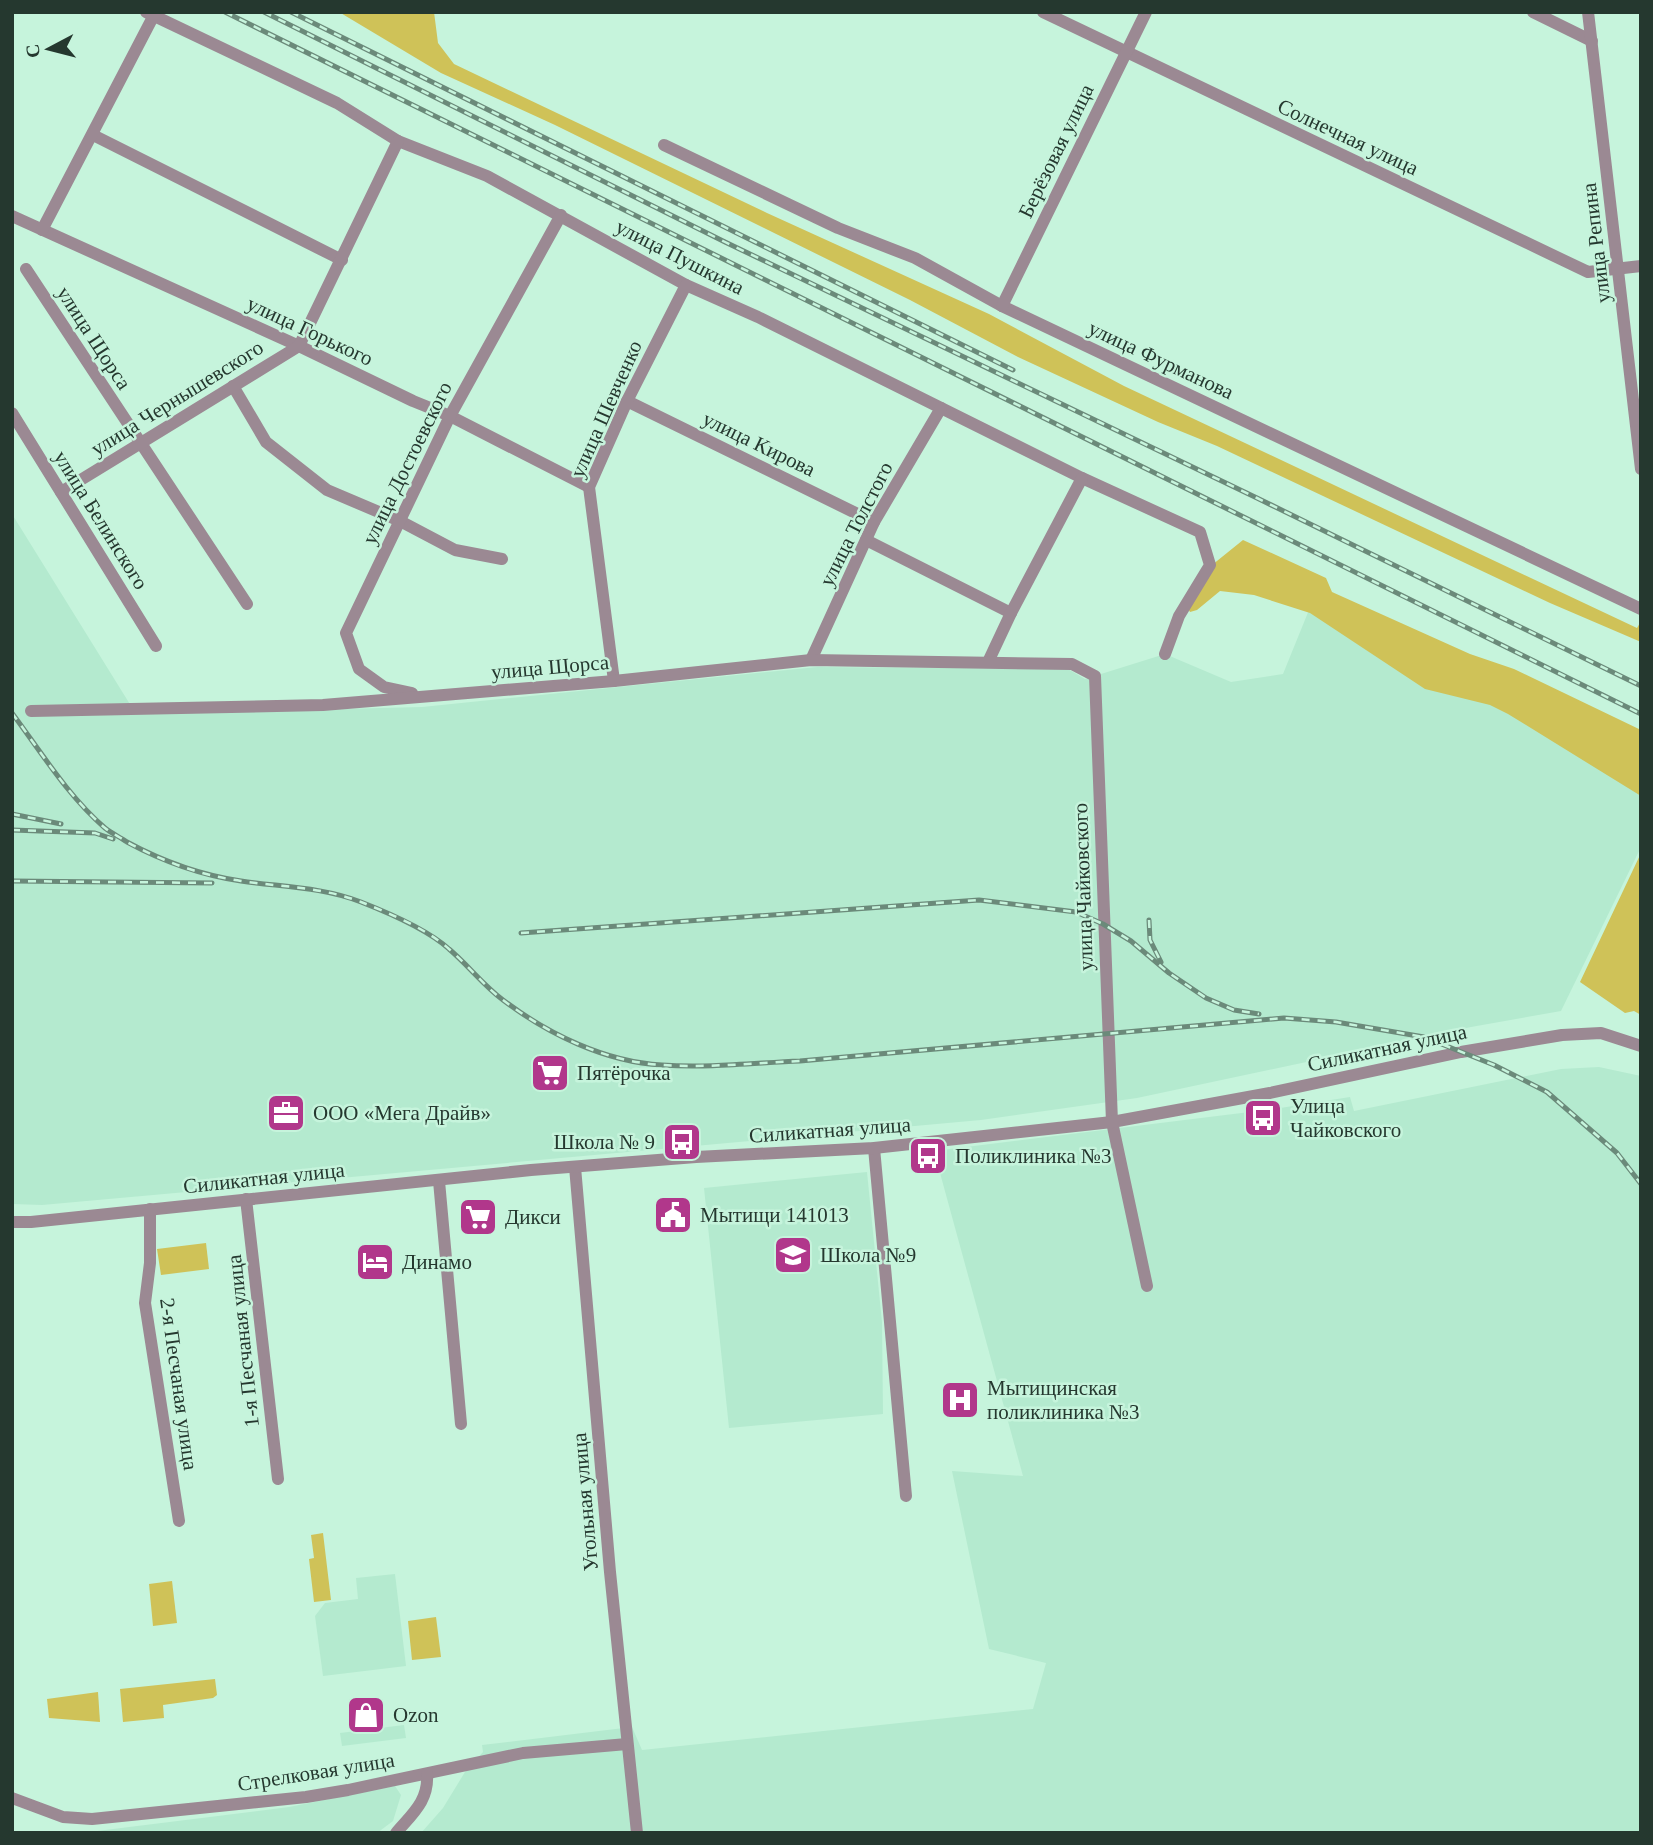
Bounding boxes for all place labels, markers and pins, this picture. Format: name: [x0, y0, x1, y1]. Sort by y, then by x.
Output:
supermarket icon: Пятёрочка: [529, 1052, 571, 1094]
place label: Пятёрочка: [577, 1061, 671, 1085]
office icon: ООО «Мега Драйв»: [265, 1092, 307, 1134]
place label: Улица Чайковского: [1290, 1094, 1401, 1142]
bus stop icon: Улица Чайковского: [1242, 1097, 1284, 1139]
place label: ООО «Мега Драйв»: [313, 1101, 491, 1125]
bus stop icon: Школа № 9: [661, 1121, 703, 1163]
place label: Школа № 9: [554, 1130, 655, 1154]
bus stop icon: Поликлиника №3: [907, 1135, 949, 1177]
place label: Поликлиника №3: [955, 1144, 1112, 1168]
public building icon: Мытищи 141013: [652, 1194, 694, 1236]
supermarket icon: Дикси: [457, 1196, 499, 1238]
place label: Мытищи 141013: [700, 1203, 849, 1227]
place label: Дикси: [505, 1205, 561, 1229]
school or university icon: Школа №9: [772, 1234, 814, 1276]
hotel icon: Динамо: [354, 1241, 396, 1283]
place label: Школа №9: [820, 1243, 916, 1267]
place label: Динамо: [402, 1250, 472, 1274]
place label: Мытищинская поликлиника №3: [987, 1376, 1140, 1424]
hospital icon: Мытищинская поликлиника №3: [939, 1379, 981, 1421]
shop icon: Ozon: [345, 1694, 387, 1736]
place label: Ozon: [393, 1703, 439, 1727]

